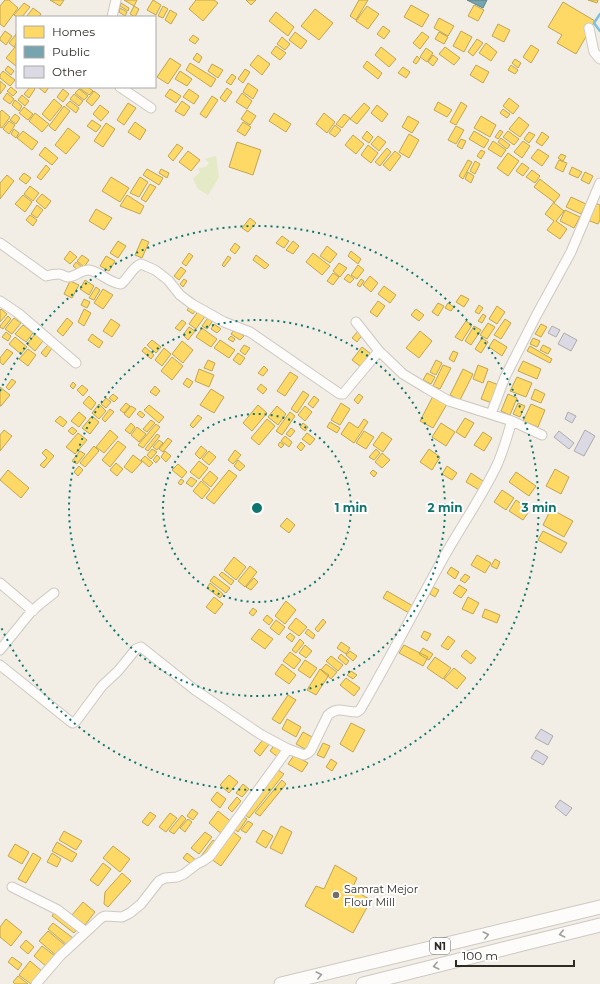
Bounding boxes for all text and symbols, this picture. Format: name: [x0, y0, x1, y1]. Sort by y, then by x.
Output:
legend: [16, 16, 156, 88]
text: Homes: [52, 24, 95, 39]
text: Public: [52, 44, 90, 59]
text: Other: [52, 64, 87, 79]
text: 1 min: [335, 500, 367, 515]
text: 2 min: [428, 500, 462, 515]
text: 3 min: [521, 500, 557, 515]
centre of rings: [250, 501, 264, 515]
place label: Samrat Mejor Flour Mill: [344, 882, 418, 909]
marker: Samrat Mejor Flour Mill: [331, 890, 341, 900]
one-way arrow: [559, 930, 565, 938]
one-way arrow: [483, 931, 489, 939]
road number: N1: [430, 938, 450, 954]
scale bar: [456, 942, 574, 968]
text: 100 m: [462, 948, 498, 963]
one-way arrow: [433, 961, 439, 969]
one-way arrow: [315, 971, 322, 980]

